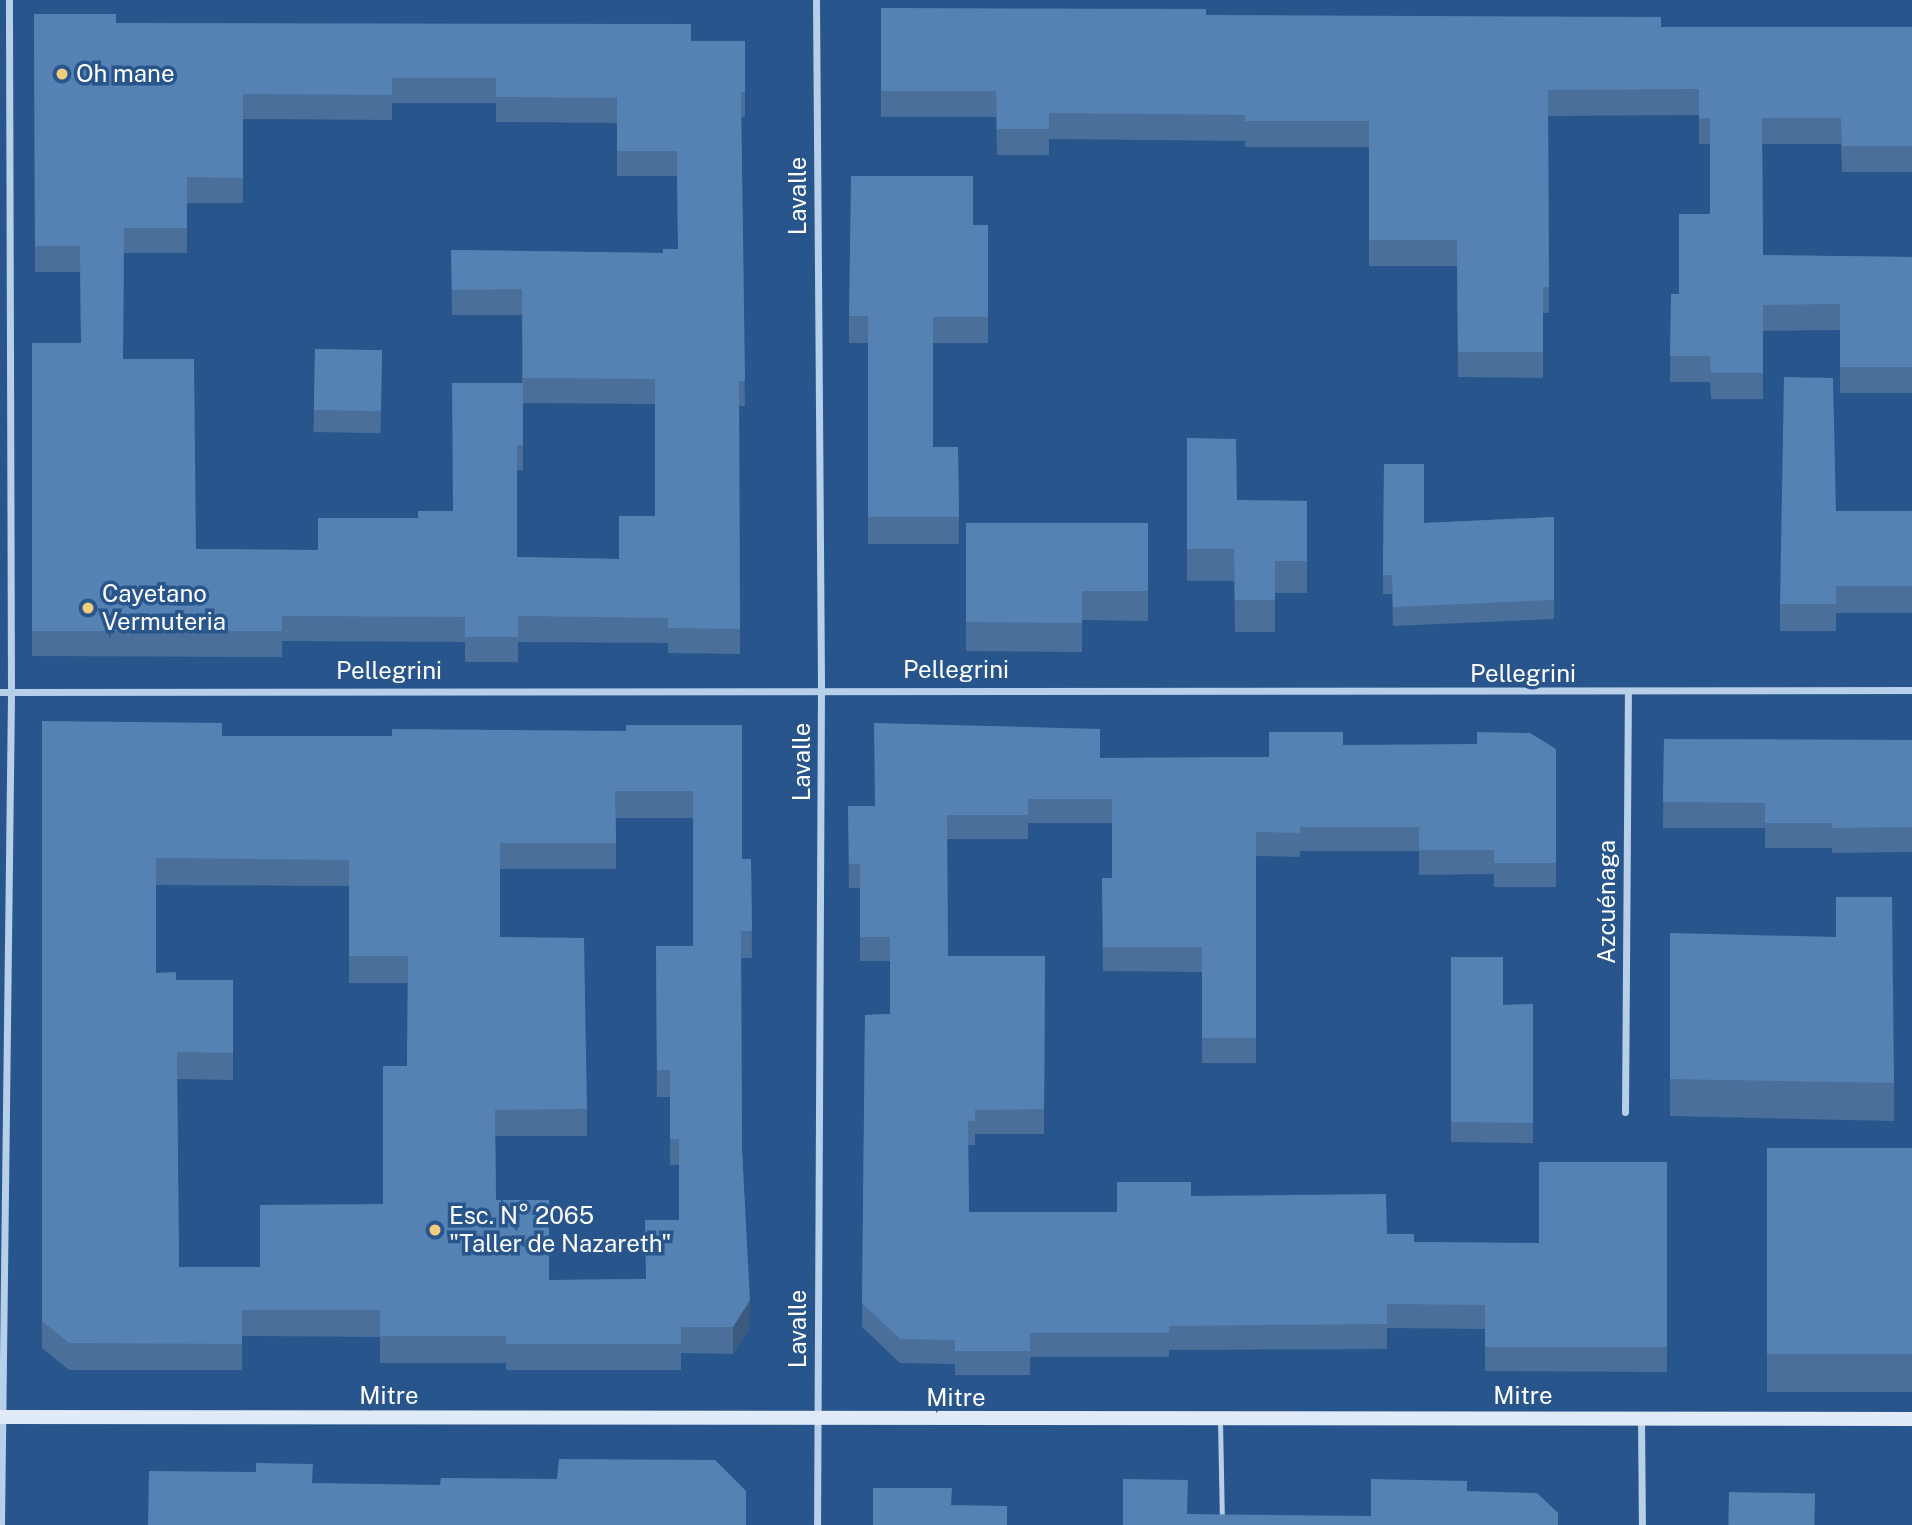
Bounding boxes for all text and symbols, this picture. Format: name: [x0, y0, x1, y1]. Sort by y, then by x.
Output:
place label: Oh mane: [76, 60, 175, 88]
marker: Oh mane: [54, 66, 70, 82]
street label: Lavalle: [784, 157, 812, 235]
place label: Cayetano Vermuteria: [102, 580, 226, 636]
marker: Cayetano Vermuteria: [80, 600, 96, 616]
street label: Pellegrini: [903, 656, 1009, 684]
street label: Pellegrini: [336, 657, 442, 685]
street label: Pellegrini: [1470, 660, 1576, 688]
street label: Lavalle: [788, 723, 816, 801]
street label: Azcuénaga: [1593, 840, 1621, 964]
place label: Esc. N° 2065 "Taller de Nazareth": [449, 1202, 672, 1258]
marker: Esc. N° 2065 "Taller de Nazareth": [427, 1222, 443, 1238]
street label: Lavalle: [784, 1290, 812, 1368]
street label: Mitre: [359, 1382, 419, 1410]
street label: Mitre: [1493, 1382, 1553, 1410]
street label: Mitre: [926, 1384, 986, 1412]

